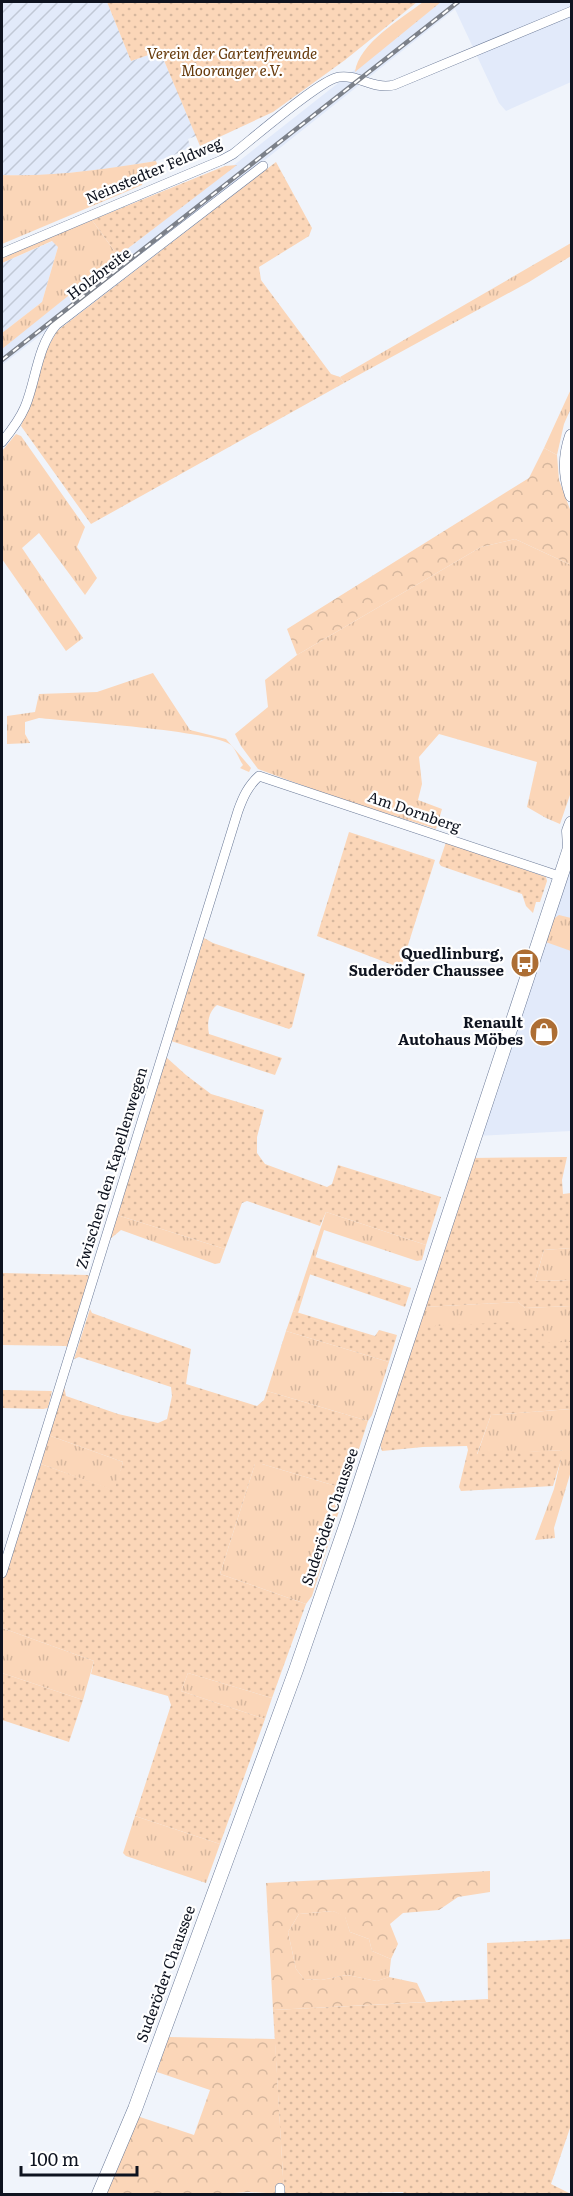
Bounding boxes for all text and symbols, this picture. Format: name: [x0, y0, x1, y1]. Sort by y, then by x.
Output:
park label: Verein der Gartenfreunde Mooranger e.V.: [147, 41, 317, 81]
street label: Neinstedter Feldweg: [82, 130, 226, 209]
street label: Holzbreite: [61, 241, 135, 305]
street label: Am Dornberg: [365, 784, 465, 837]
place label: Quedlinburg, Suderöder Chaussee: [349, 941, 505, 981]
bus stop icon: Quedlinburg, Suderöder Chaussee: [509, 947, 541, 979]
place label: Renault Autohaus Möbes: [398, 1010, 524, 1050]
shop icon: Renault Autohaus Möbes: [528, 1016, 560, 1048]
street label: Zwischen den Kapellenwegen: [69, 1064, 152, 1271]
street label: Suderöder Chaussee: [294, 1444, 363, 1588]
street label: Suderöder Chaussee: [129, 1902, 200, 2045]
scale bar: [21, 2139, 136, 2177]
text: 100 m: [30, 2145, 79, 2172]

